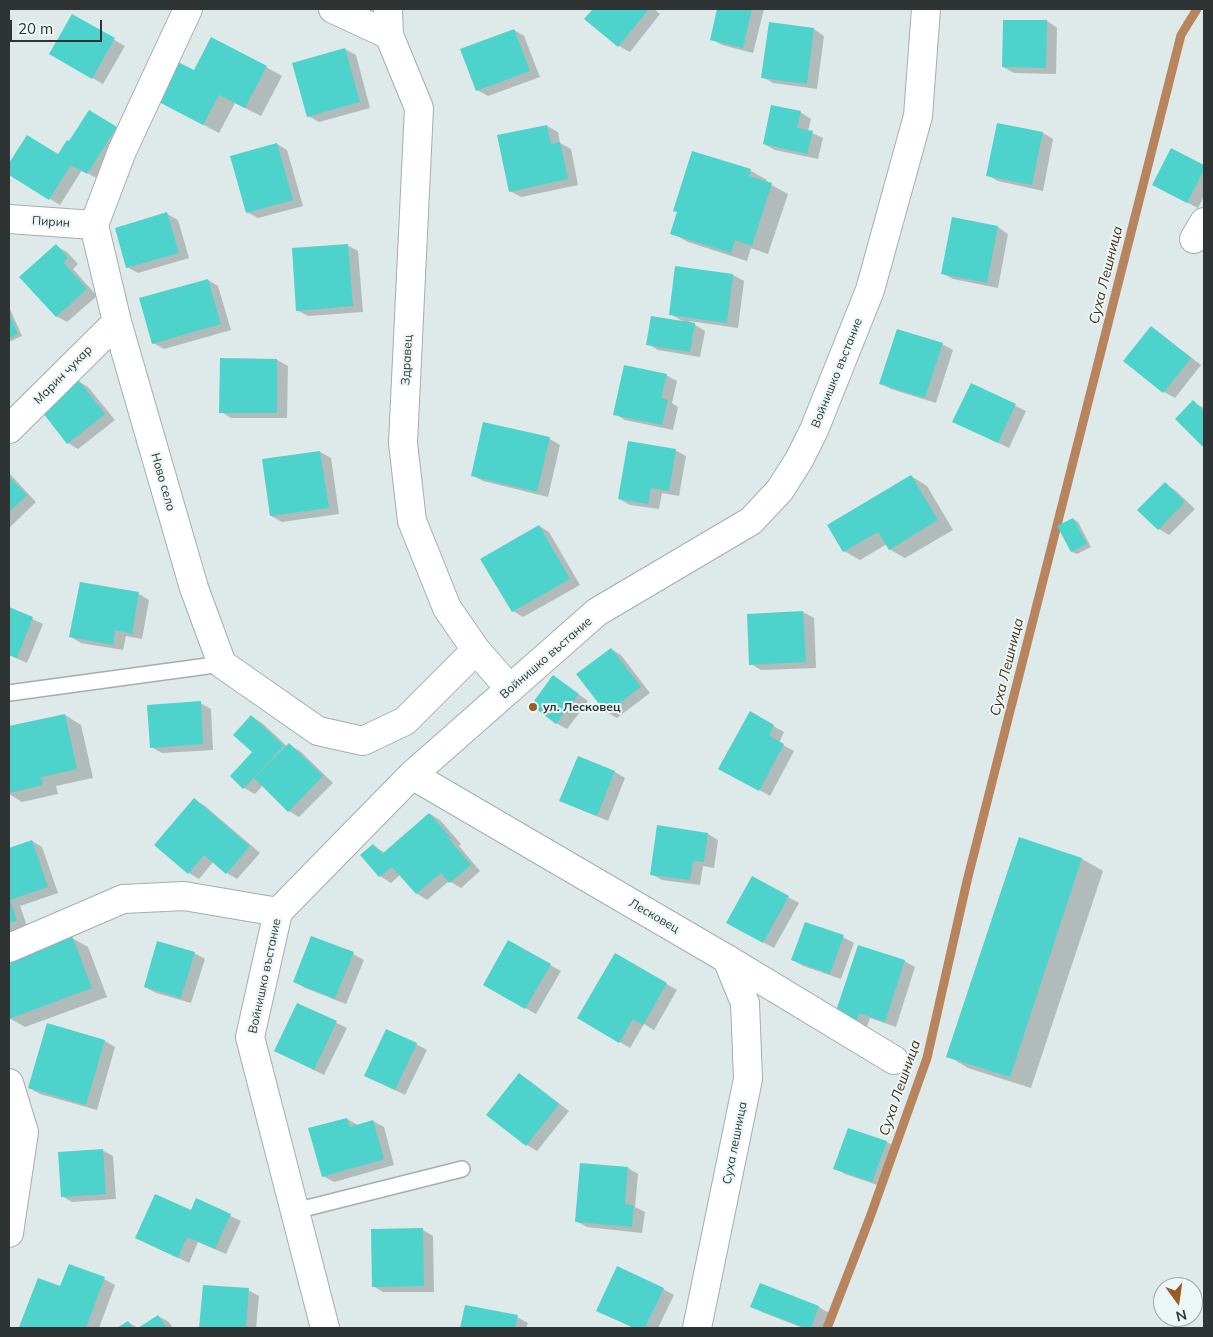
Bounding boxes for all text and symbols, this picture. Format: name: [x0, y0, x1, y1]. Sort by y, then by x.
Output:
scale bar: [12, 10, 105, 42]
text: 20 m: [18, 19, 53, 38]
street label: Пирин: [32, 213, 70, 231]
water label: Суха Лешница: [1086, 224, 1126, 326]
street label: Войнишко въстание: [808, 316, 866, 430]
street label: Здравец: [398, 334, 416, 386]
street label: Марин чукар: [31, 343, 95, 407]
street label: Ново село: [148, 451, 178, 513]
street label: Войнишко въстание: [497, 614, 595, 702]
water label: Суха Лешница: [987, 616, 1027, 718]
place label: ул. Лесковец: [543, 700, 621, 714]
marker: ул. Лесковец: [527, 701, 539, 713]
street label: Лесковец: [626, 896, 682, 936]
street label: Войнишко въстание: [246, 917, 284, 1035]
water label: Суха Лешница: [876, 1038, 924, 1138]
street label: Суха лешница: [720, 1100, 750, 1186]
north arrow: [1153, 1277, 1203, 1327]
text: N: [1174, 1306, 1189, 1326]

